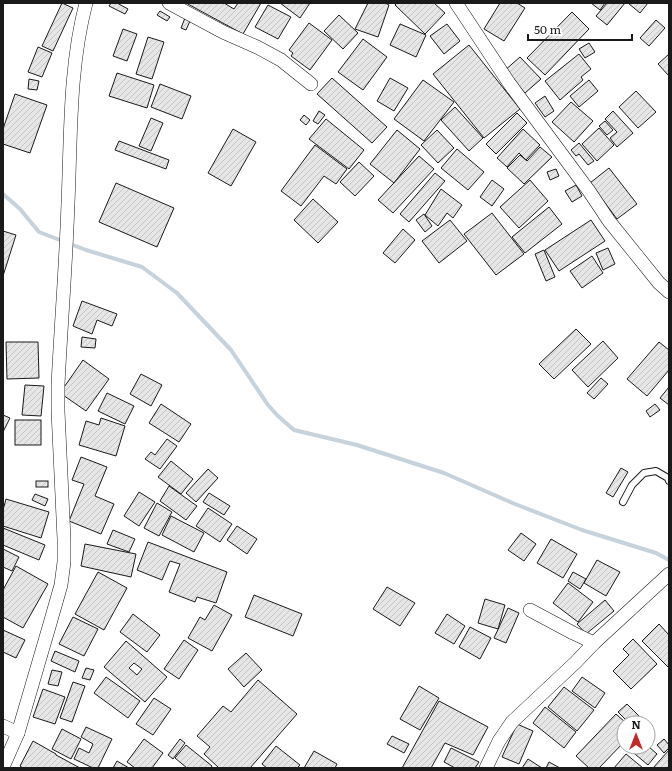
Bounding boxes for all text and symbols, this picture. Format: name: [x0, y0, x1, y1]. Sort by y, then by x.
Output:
scale bar: [528, 16, 632, 42]
text: 50 m: [534, 20, 561, 38]
north arrow: [616, 715, 656, 755]
text: N: [631, 716, 641, 732]

